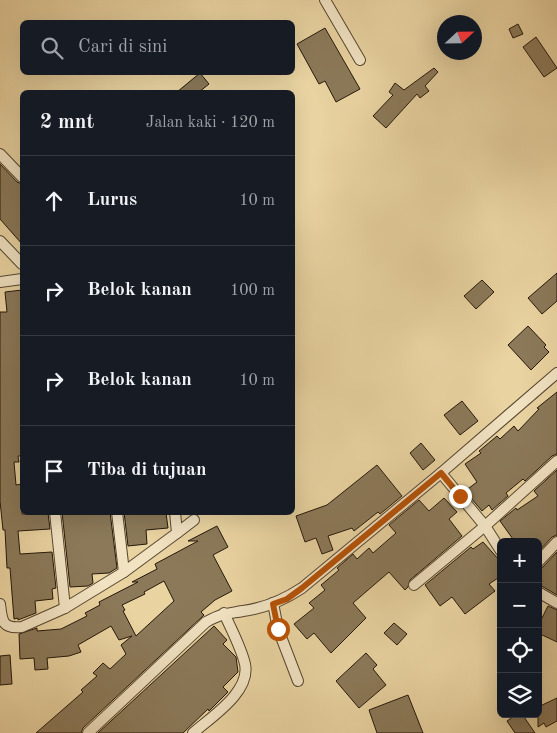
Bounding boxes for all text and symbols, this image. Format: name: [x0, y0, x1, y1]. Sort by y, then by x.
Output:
north arrow: [437, 15, 482, 60]
search box: [20, 20, 295, 75]
icon: search: [38, 34, 66, 62]
text: Cari di sini: [78, 38, 168, 57]
text: 2 mnt: [40, 112, 94, 133]
text: Jalan kaki · 120 m: [146, 115, 275, 131]
icon: ahead: [40, 187, 68, 215]
text: Lurus: [87, 191, 137, 210]
text: 10 m: [239, 193, 275, 209]
icon: right: [40, 277, 68, 305]
text: Belok kanan: [87, 281, 192, 300]
text: 100 m: [230, 283, 275, 299]
icon: right: [40, 367, 68, 395]
text: Belok kanan: [87, 371, 192, 390]
text: 10 m: [239, 373, 275, 389]
icon: arrive: [40, 457, 68, 485]
text: Tiba di tujuan: [87, 461, 207, 480]
route end: [449, 485, 472, 508]
map controls: [497, 538, 542, 718]
button: +: [497, 538, 542, 583]
button: −: [497, 583, 542, 628]
route start: [267, 618, 290, 641]
button: locate: [497, 628, 542, 673]
button: layers: [497, 673, 542, 718]

